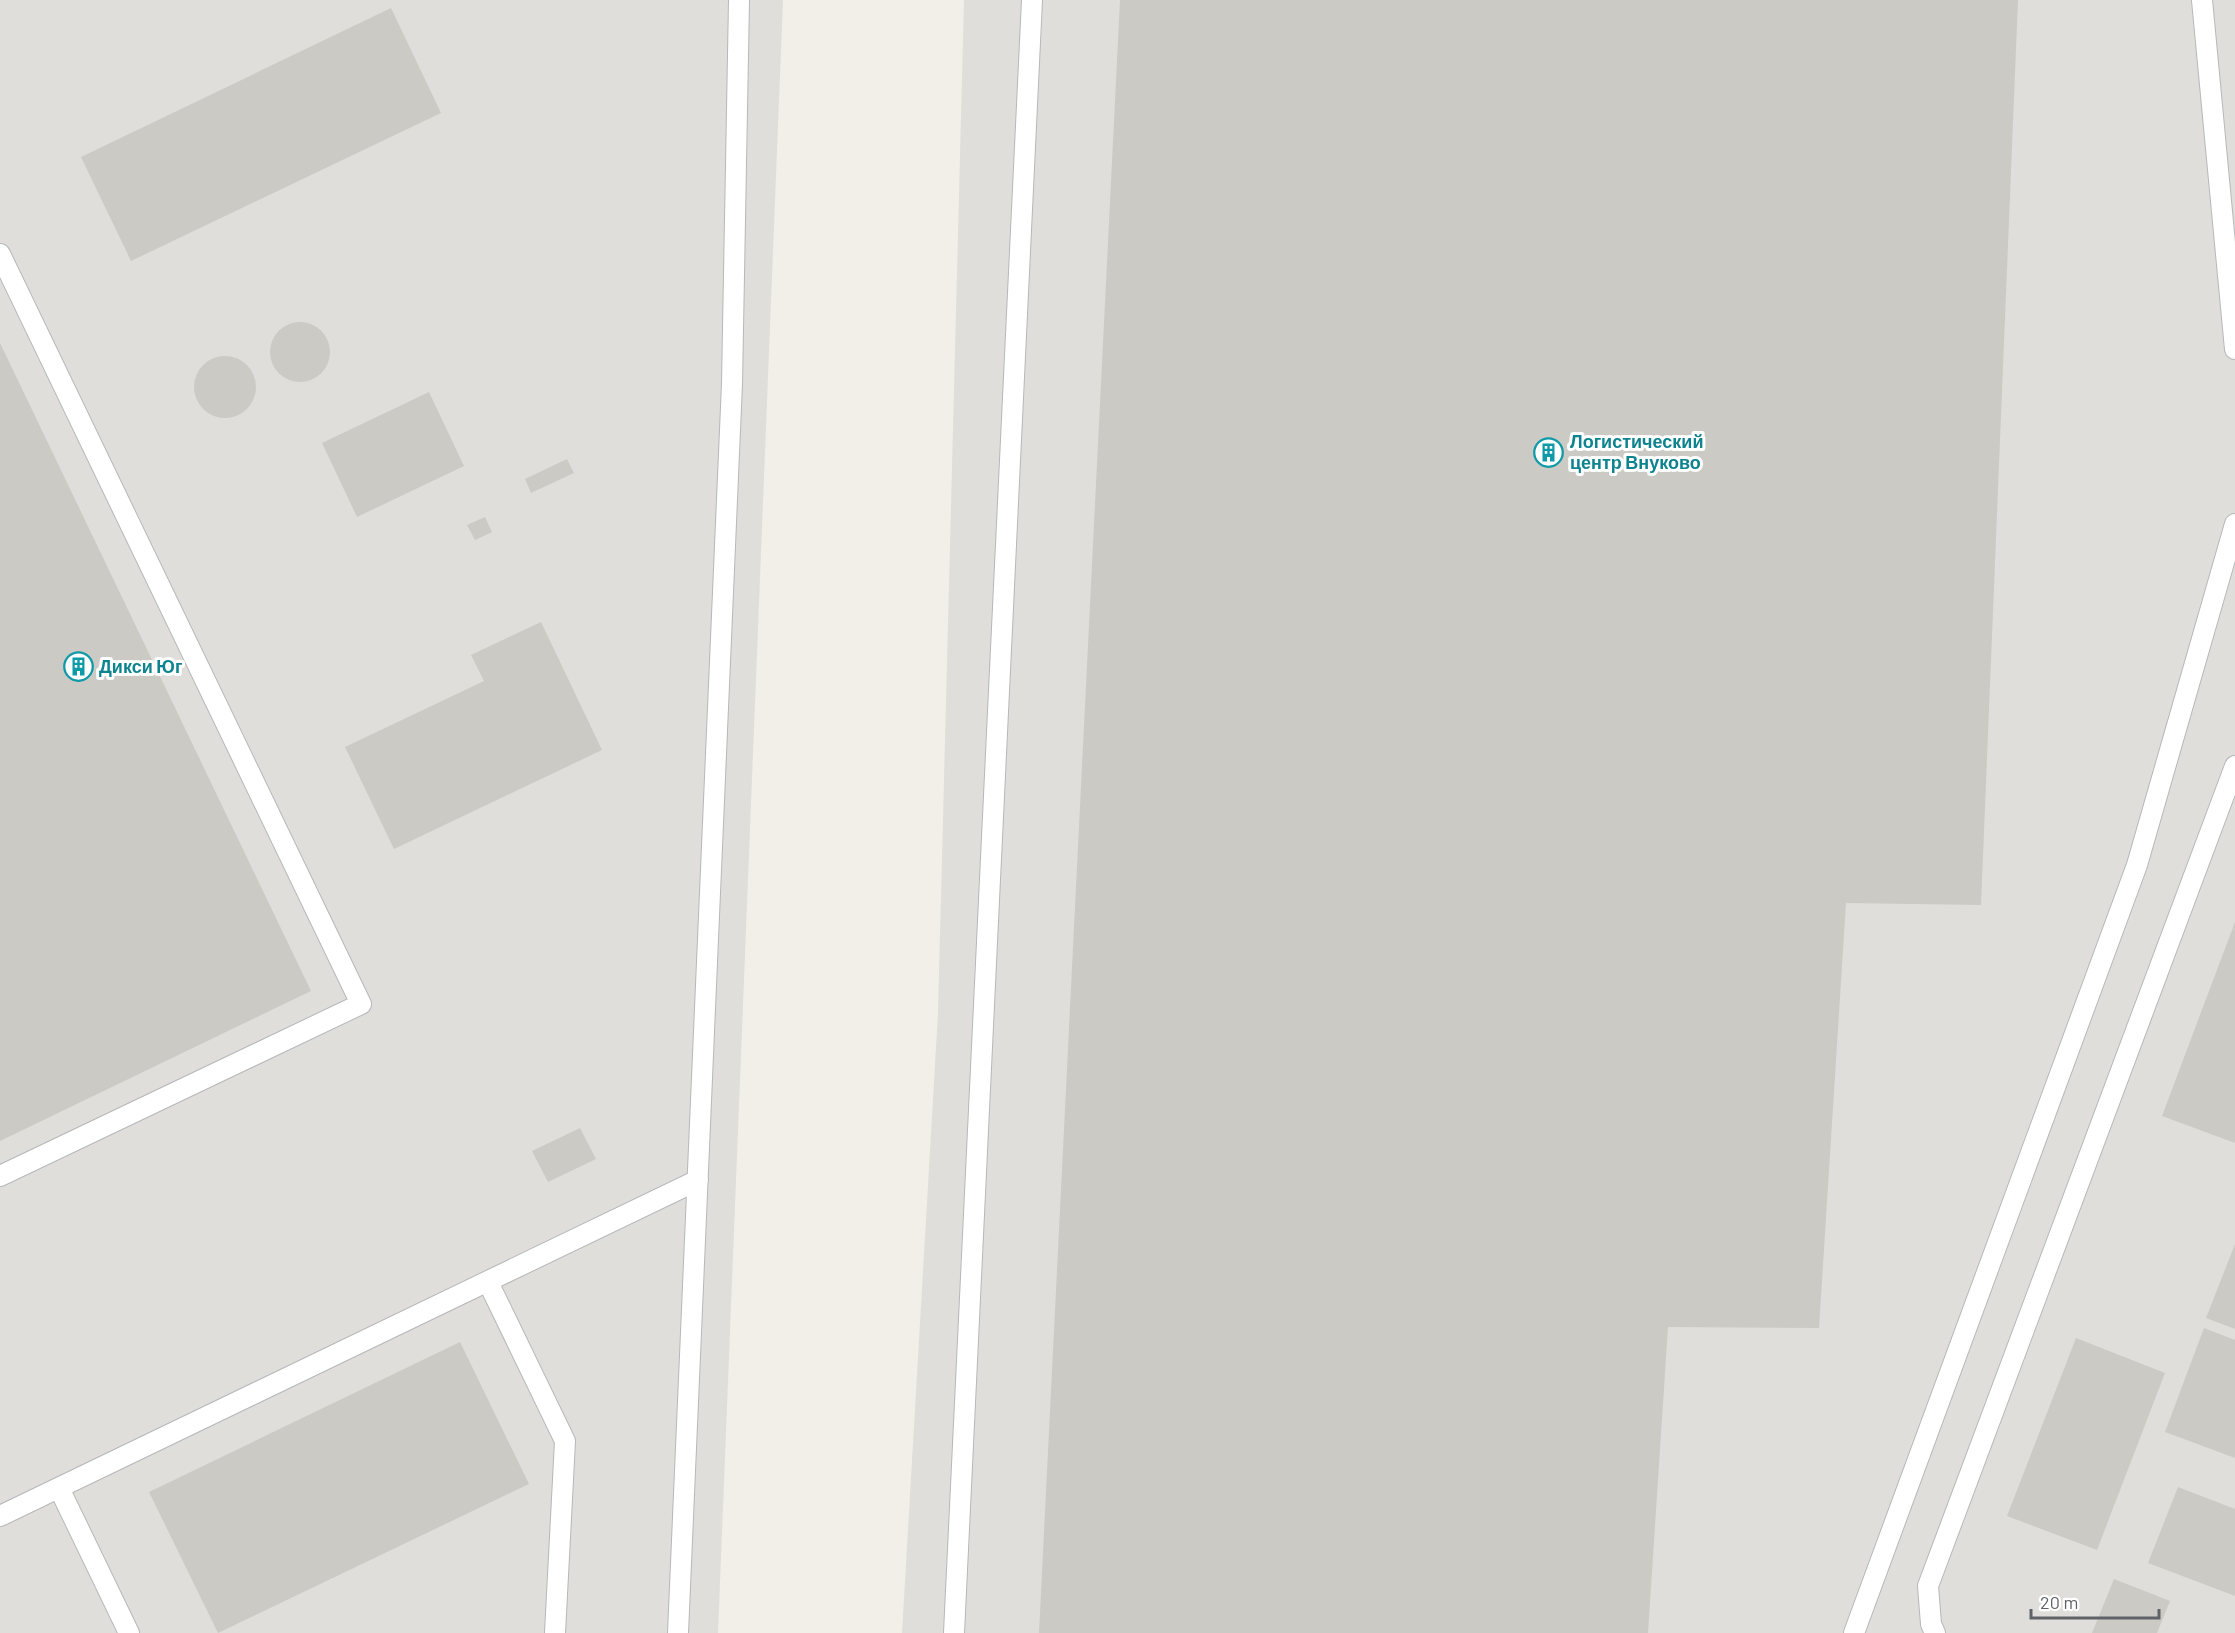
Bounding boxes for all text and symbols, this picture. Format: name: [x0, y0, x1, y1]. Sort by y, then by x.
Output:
place label: Логистический центр Внуково: [1570, 430, 1703, 473]
building icon: Логистический центр Внуково: [1533, 436, 1565, 468]
building icon: Дикси Юг: [62, 651, 94, 683]
place label: Дикси Юг: [99, 655, 183, 677]
scale bar: [2031, 1582, 2158, 1620]
text: 20 m: [2040, 1591, 2078, 1613]

